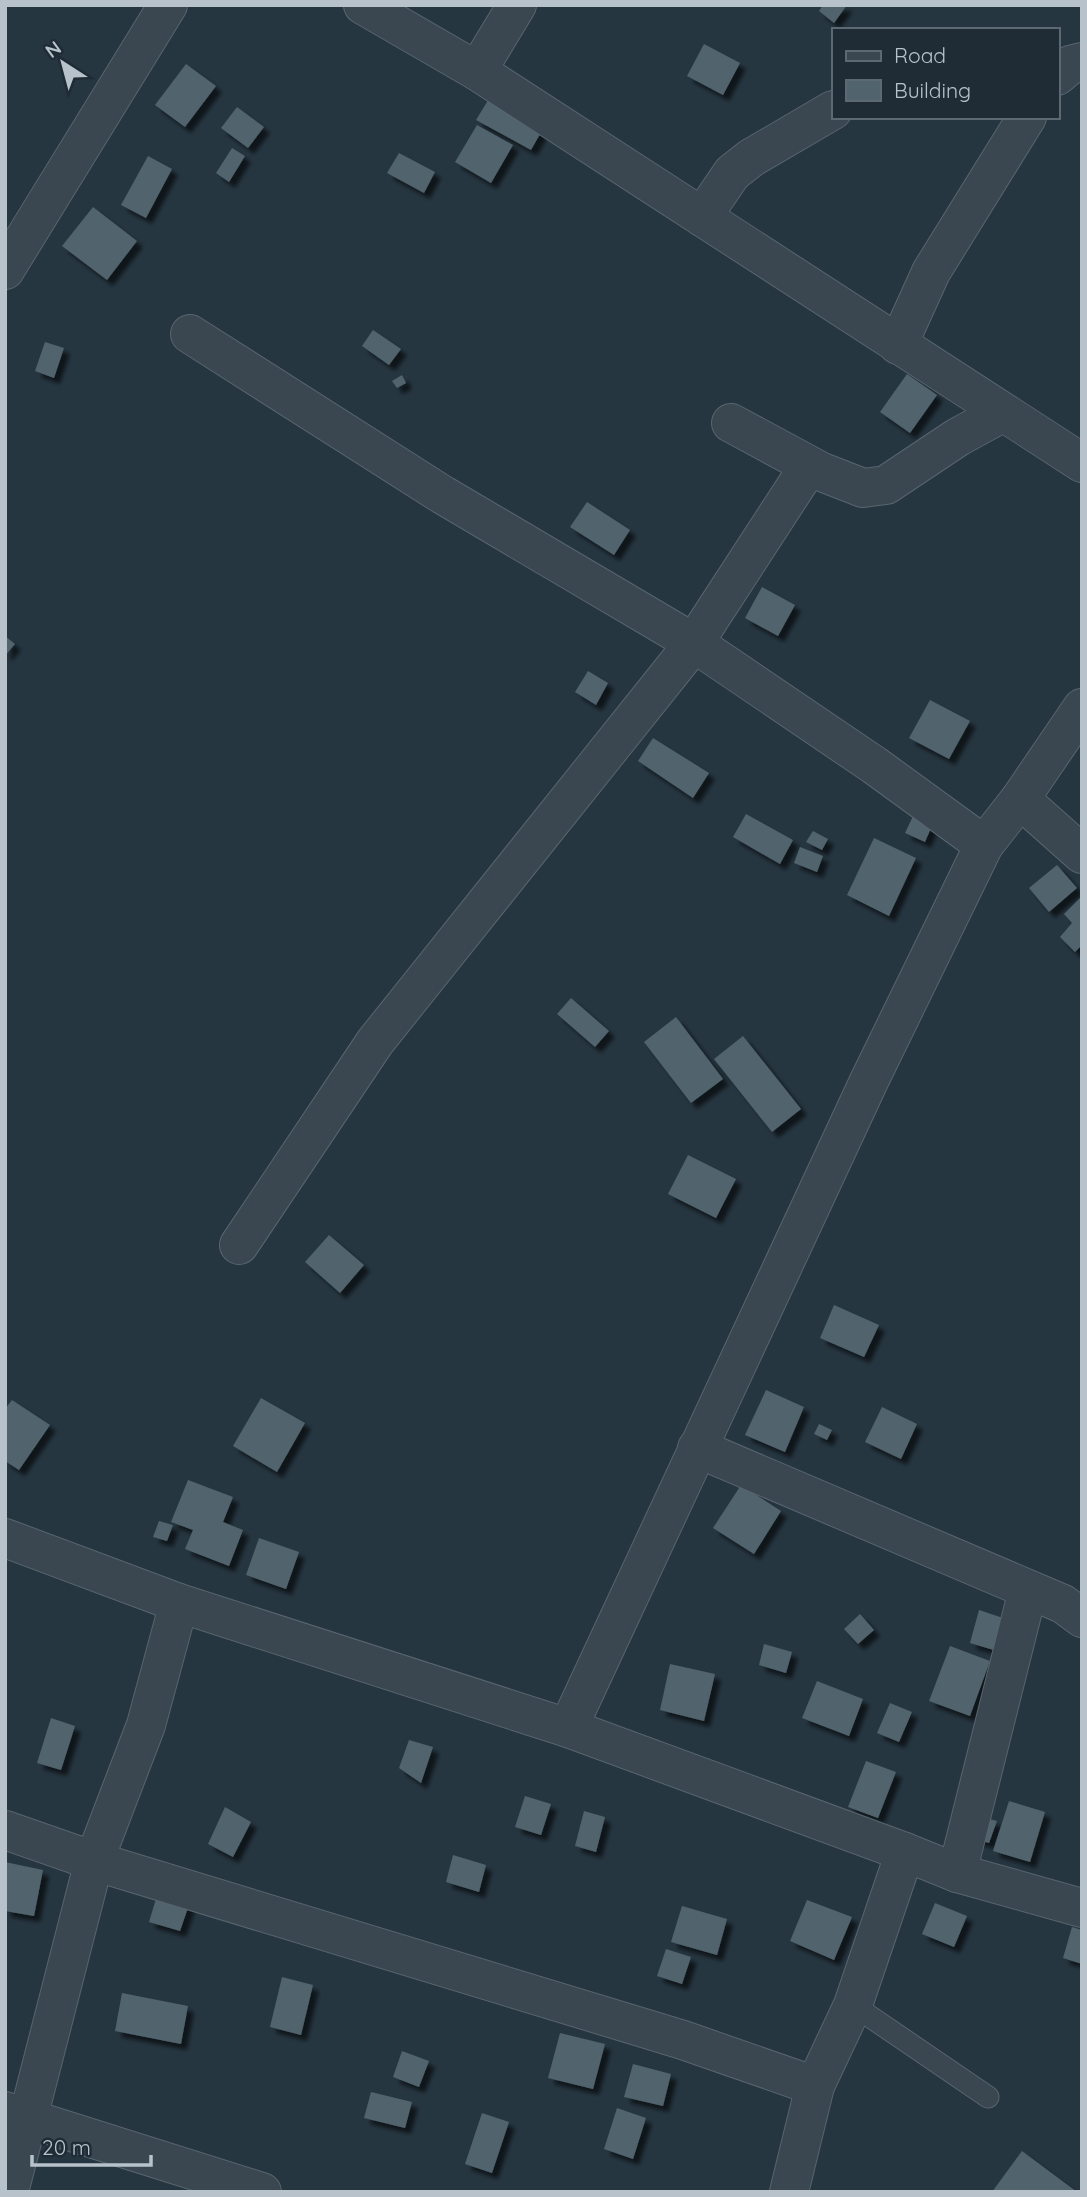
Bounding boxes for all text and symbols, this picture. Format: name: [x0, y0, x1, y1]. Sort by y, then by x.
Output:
north arrow: [28, 28, 98, 98]
legend: [832, 28, 1059, 119]
text: N: [40, 35, 66, 63]
text: Road: [894, 42, 946, 68]
text: Building: [894, 77, 971, 103]
scale bar: [32, 2124, 150, 2168]
text: 20 m: [42, 2134, 91, 2160]

